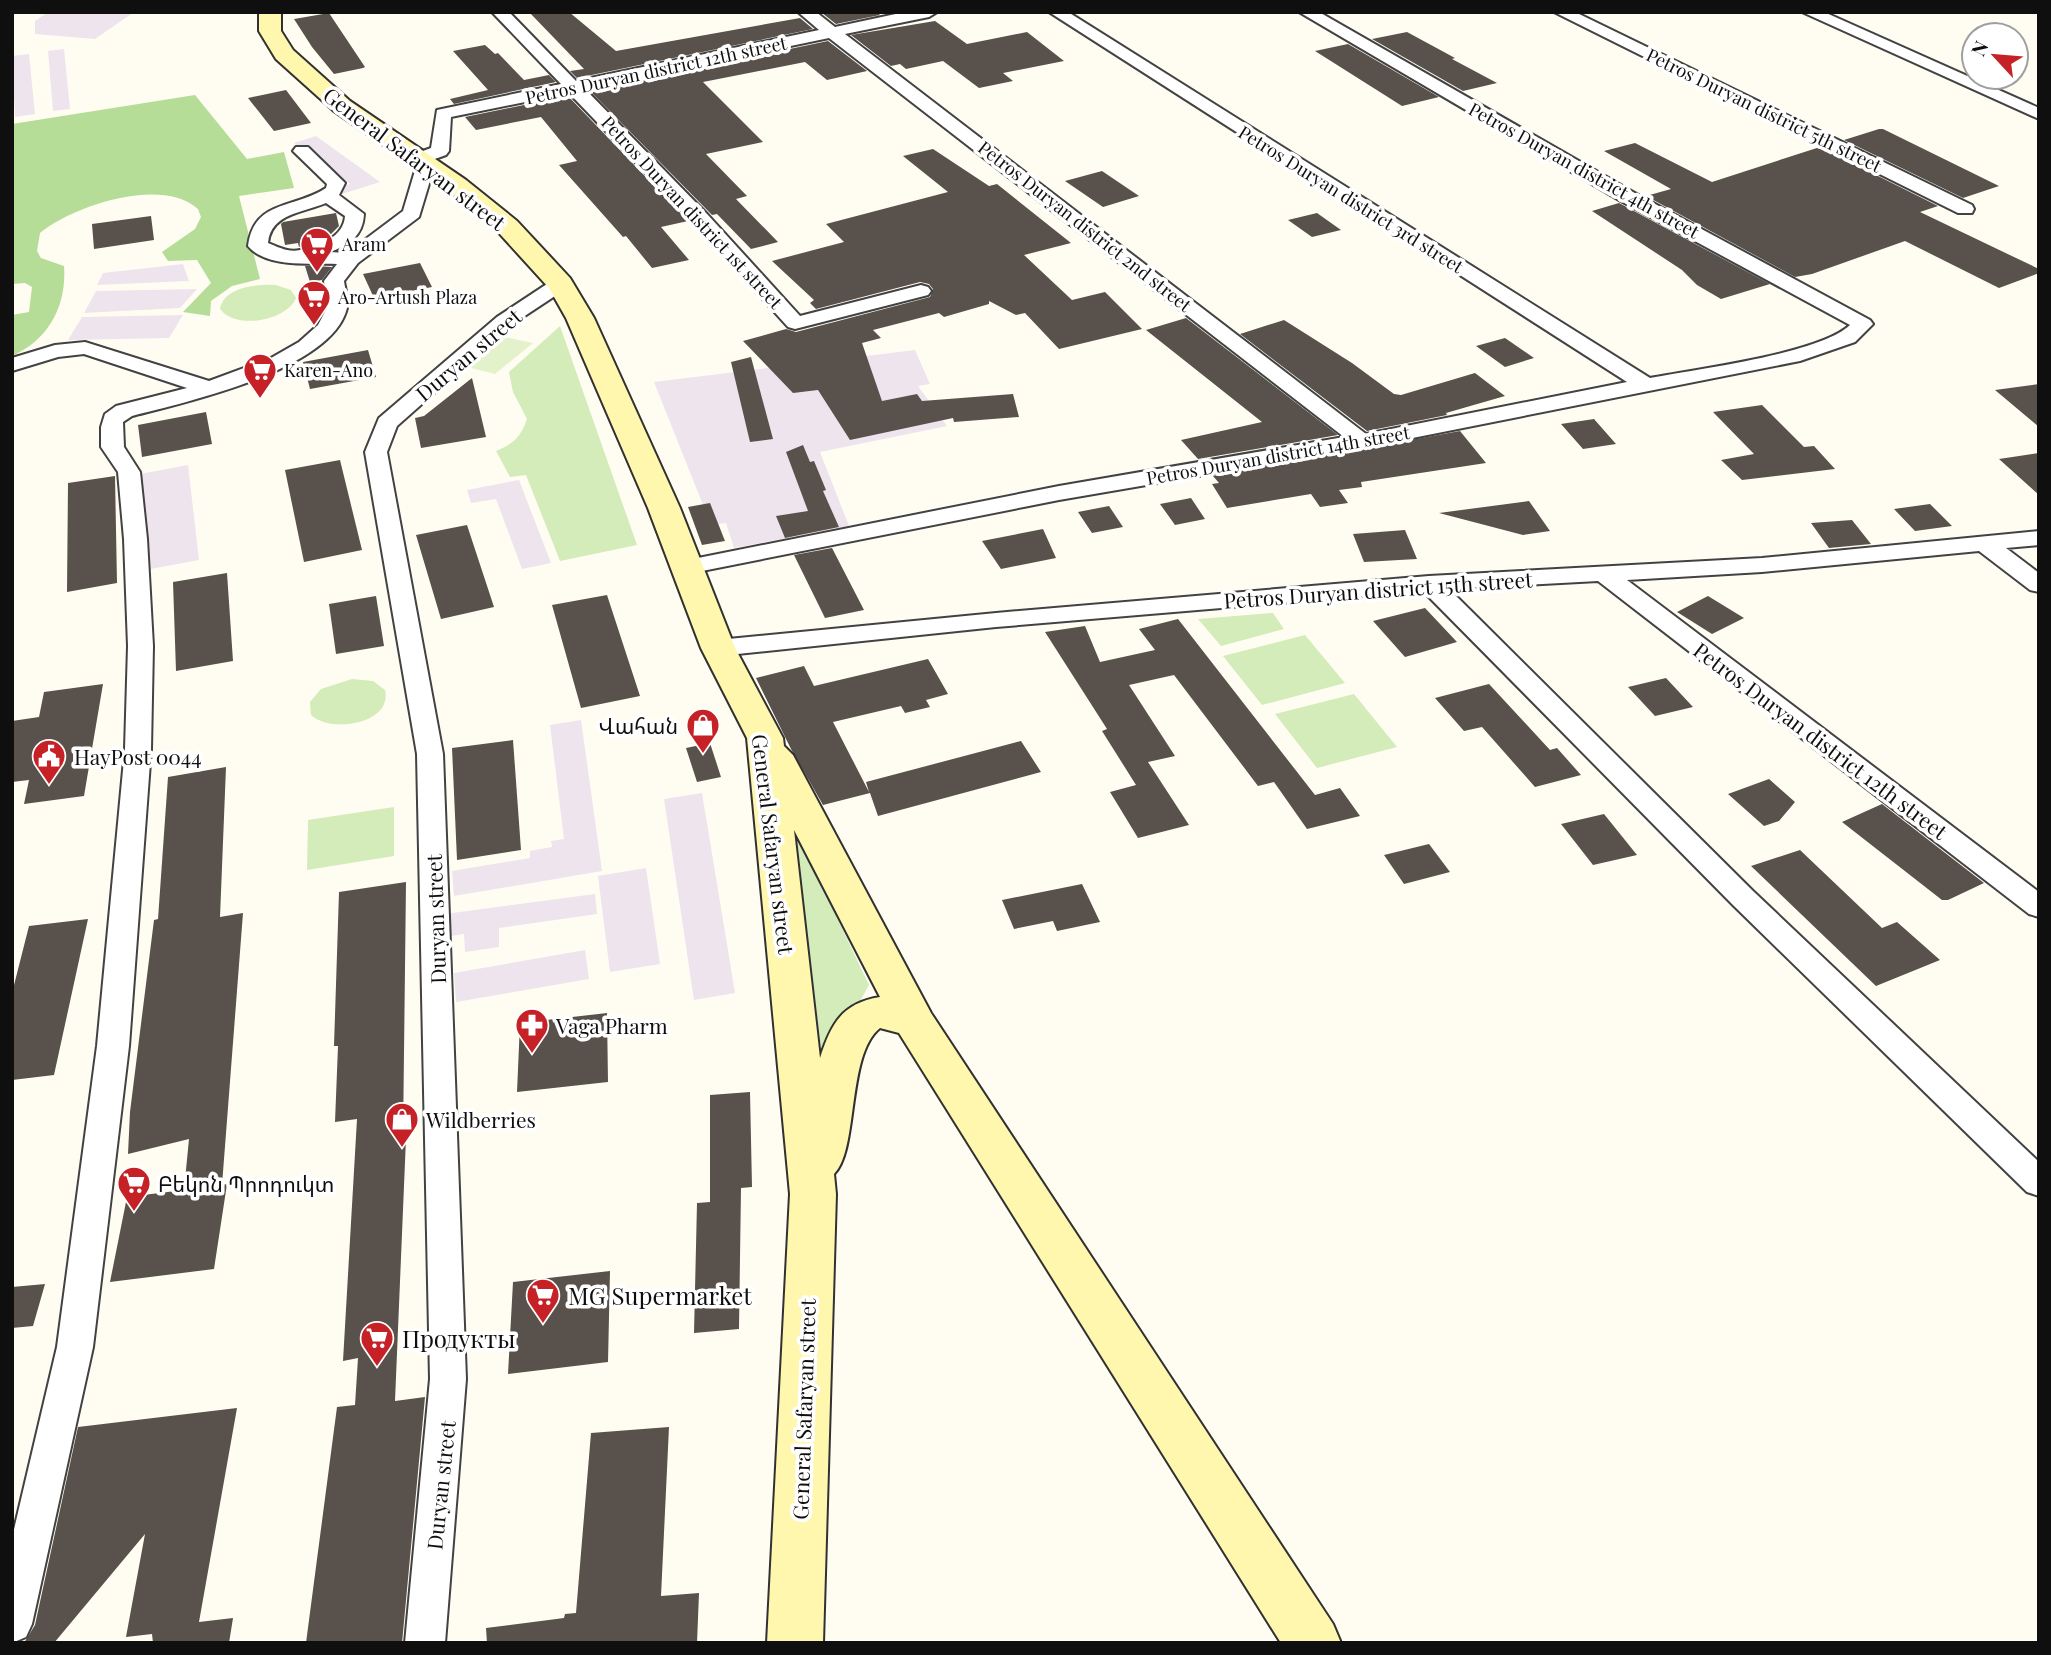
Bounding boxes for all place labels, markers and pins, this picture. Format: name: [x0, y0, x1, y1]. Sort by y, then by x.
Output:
supermarket icon: Aram: [298, 225, 336, 274]
place label: Aram: [341, 232, 386, 256]
supermarket icon: Aro-Artush Plaza: [295, 278, 333, 327]
place label: Aro-Artush Plaza: [337, 285, 477, 309]
supermarket icon: Karen-Ano: [241, 351, 279, 400]
place label: Karen-Ano: [284, 358, 373, 382]
shop icon: Վահան: [684, 706, 722, 755]
place label: Վահան: [598, 711, 678, 739]
public building icon: HayPost 0044: [30, 737, 68, 786]
place label: HayPost 0044: [74, 742, 202, 770]
pharmacy icon: Vaga Pharm: [513, 1006, 551, 1055]
place label: Vaga Pharm: [555, 1011, 668, 1039]
shop icon: Wildberries: [383, 1100, 421, 1149]
place label: Wildberries: [425, 1105, 536, 1133]
supermarket icon: Բեկոն Պրոդուկտ: [115, 1164, 153, 1213]
place label: Բեկոն Պրոդուկտ: [158, 1169, 334, 1197]
supermarket icon: MG Supermarket: [524, 1276, 562, 1325]
place label: MG Supermarket: [568, 1279, 752, 1311]
supermarket icon: Продукты: [358, 1319, 396, 1368]
place label: Продукты: [402, 1322, 515, 1354]

